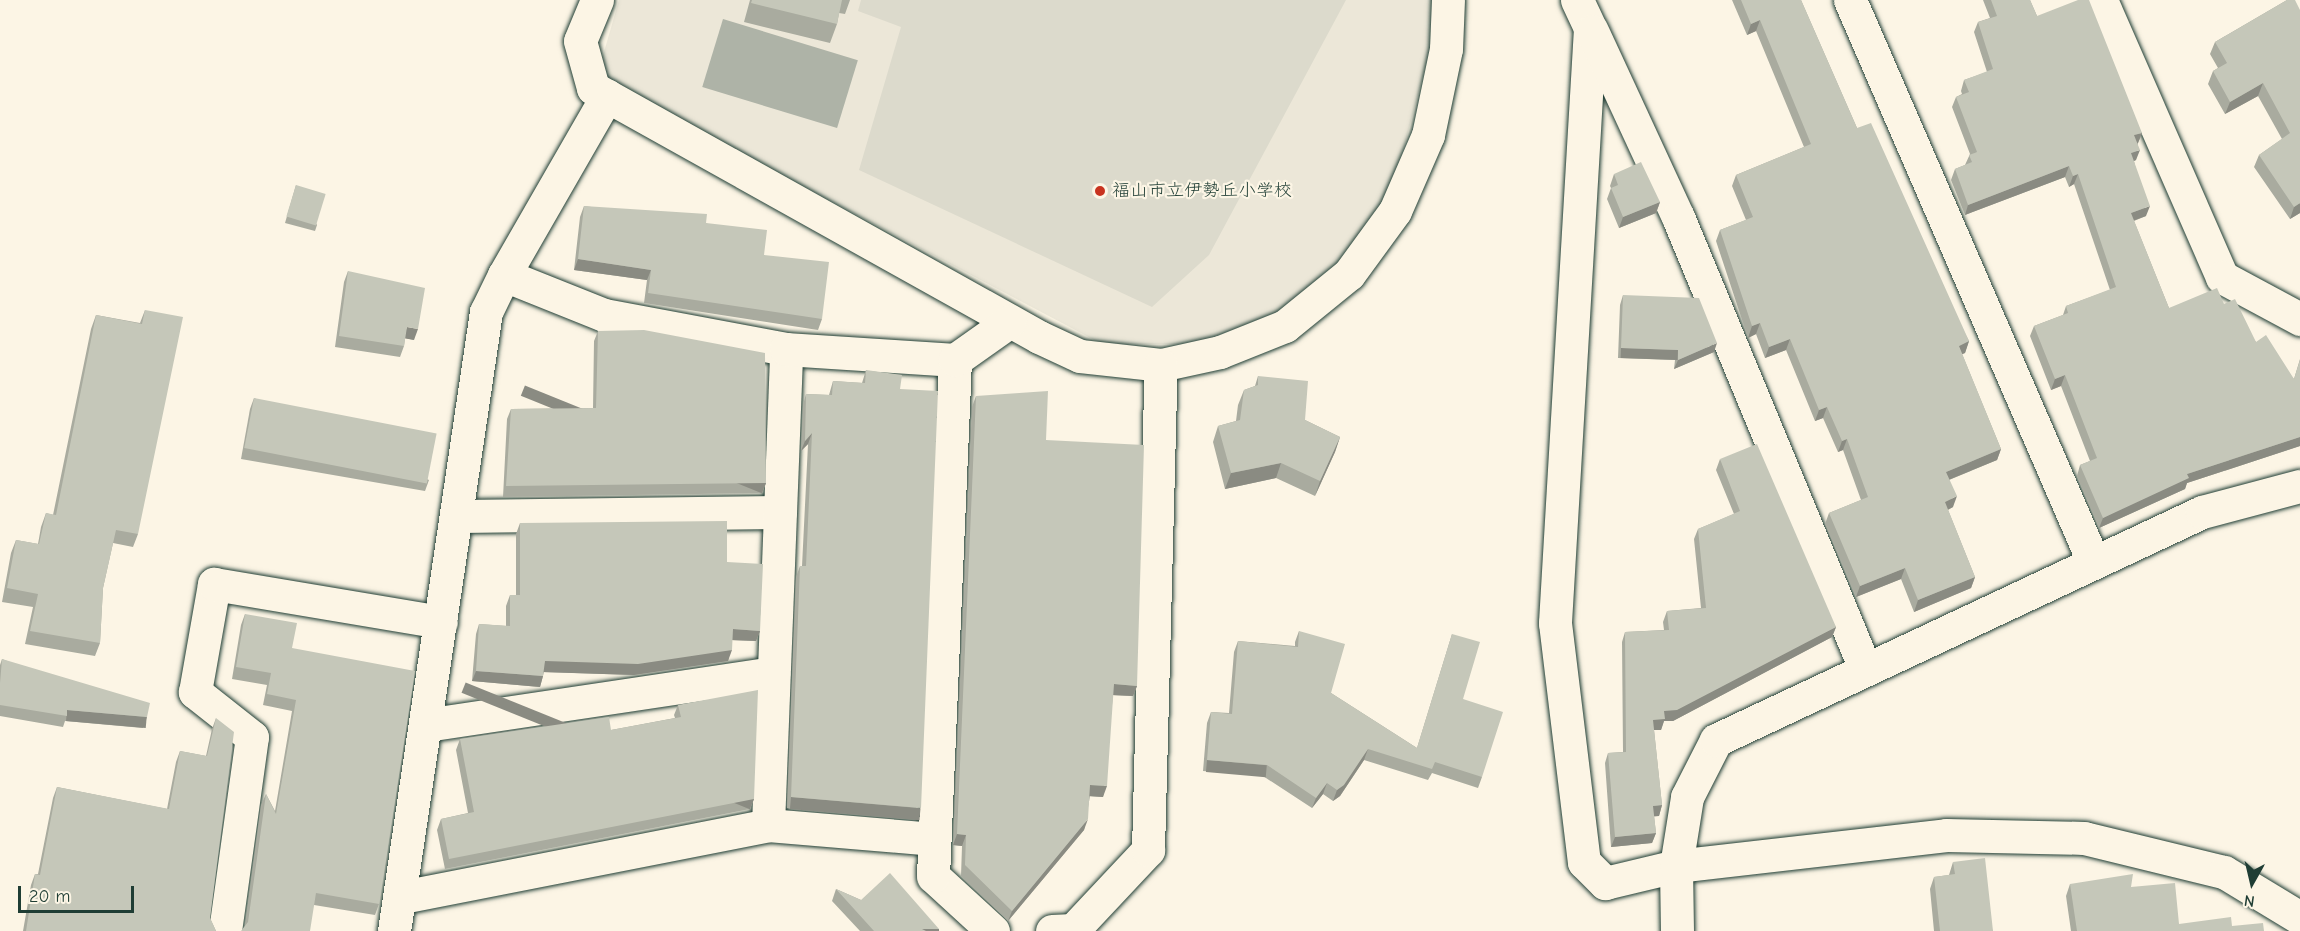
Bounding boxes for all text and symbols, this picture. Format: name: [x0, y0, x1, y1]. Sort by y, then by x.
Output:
place label: 福山市立伊勢丘小学校: [1112, 180, 1292, 202]
marker: 福山市立伊勢丘小学校: [1093, 184, 1107, 198]
north arrow: [2222, 853, 2282, 913]
scale bar: [21, 874, 136, 912]
text: 20 m: [29, 886, 70, 907]
text: N: [2243, 891, 2256, 910]

